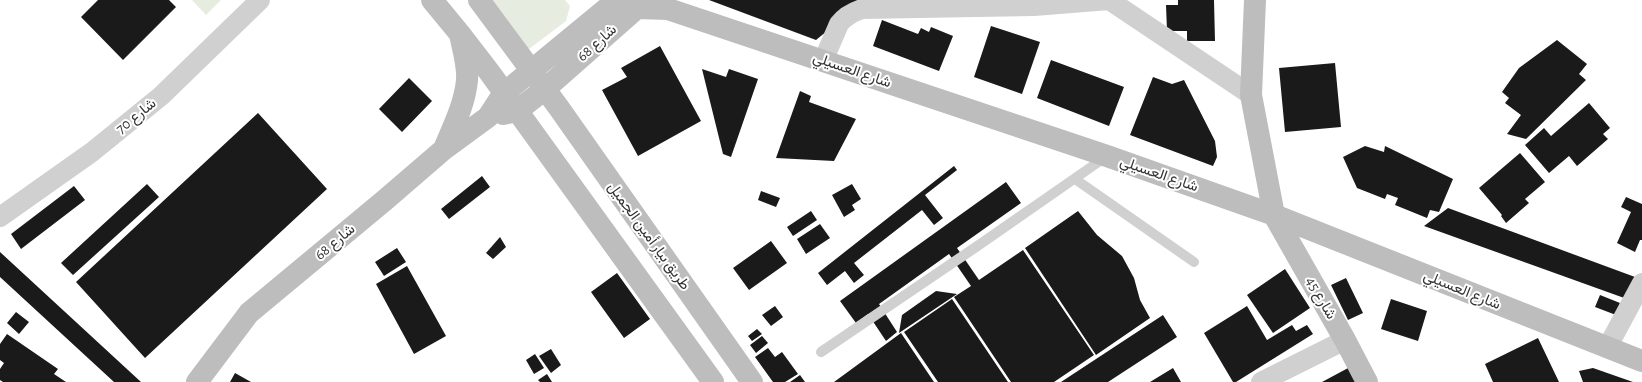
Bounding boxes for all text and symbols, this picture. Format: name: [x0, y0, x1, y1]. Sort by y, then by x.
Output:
street label: شارع 68: [574, 21, 620, 65]
street label: شارع العسيلي: [810, 48, 894, 92]
street label: شارع 70: [112, 94, 160, 138]
street label: شارع العسيلي: [1117, 152, 1201, 196]
street label: طريق بيار أمين الجميل: [604, 179, 694, 293]
street label: شارع 68: [311, 220, 359, 264]
street label: شارع العسيلي: [1421, 266, 1503, 314]
street label: شارع 45: [1302, 274, 1340, 322]

